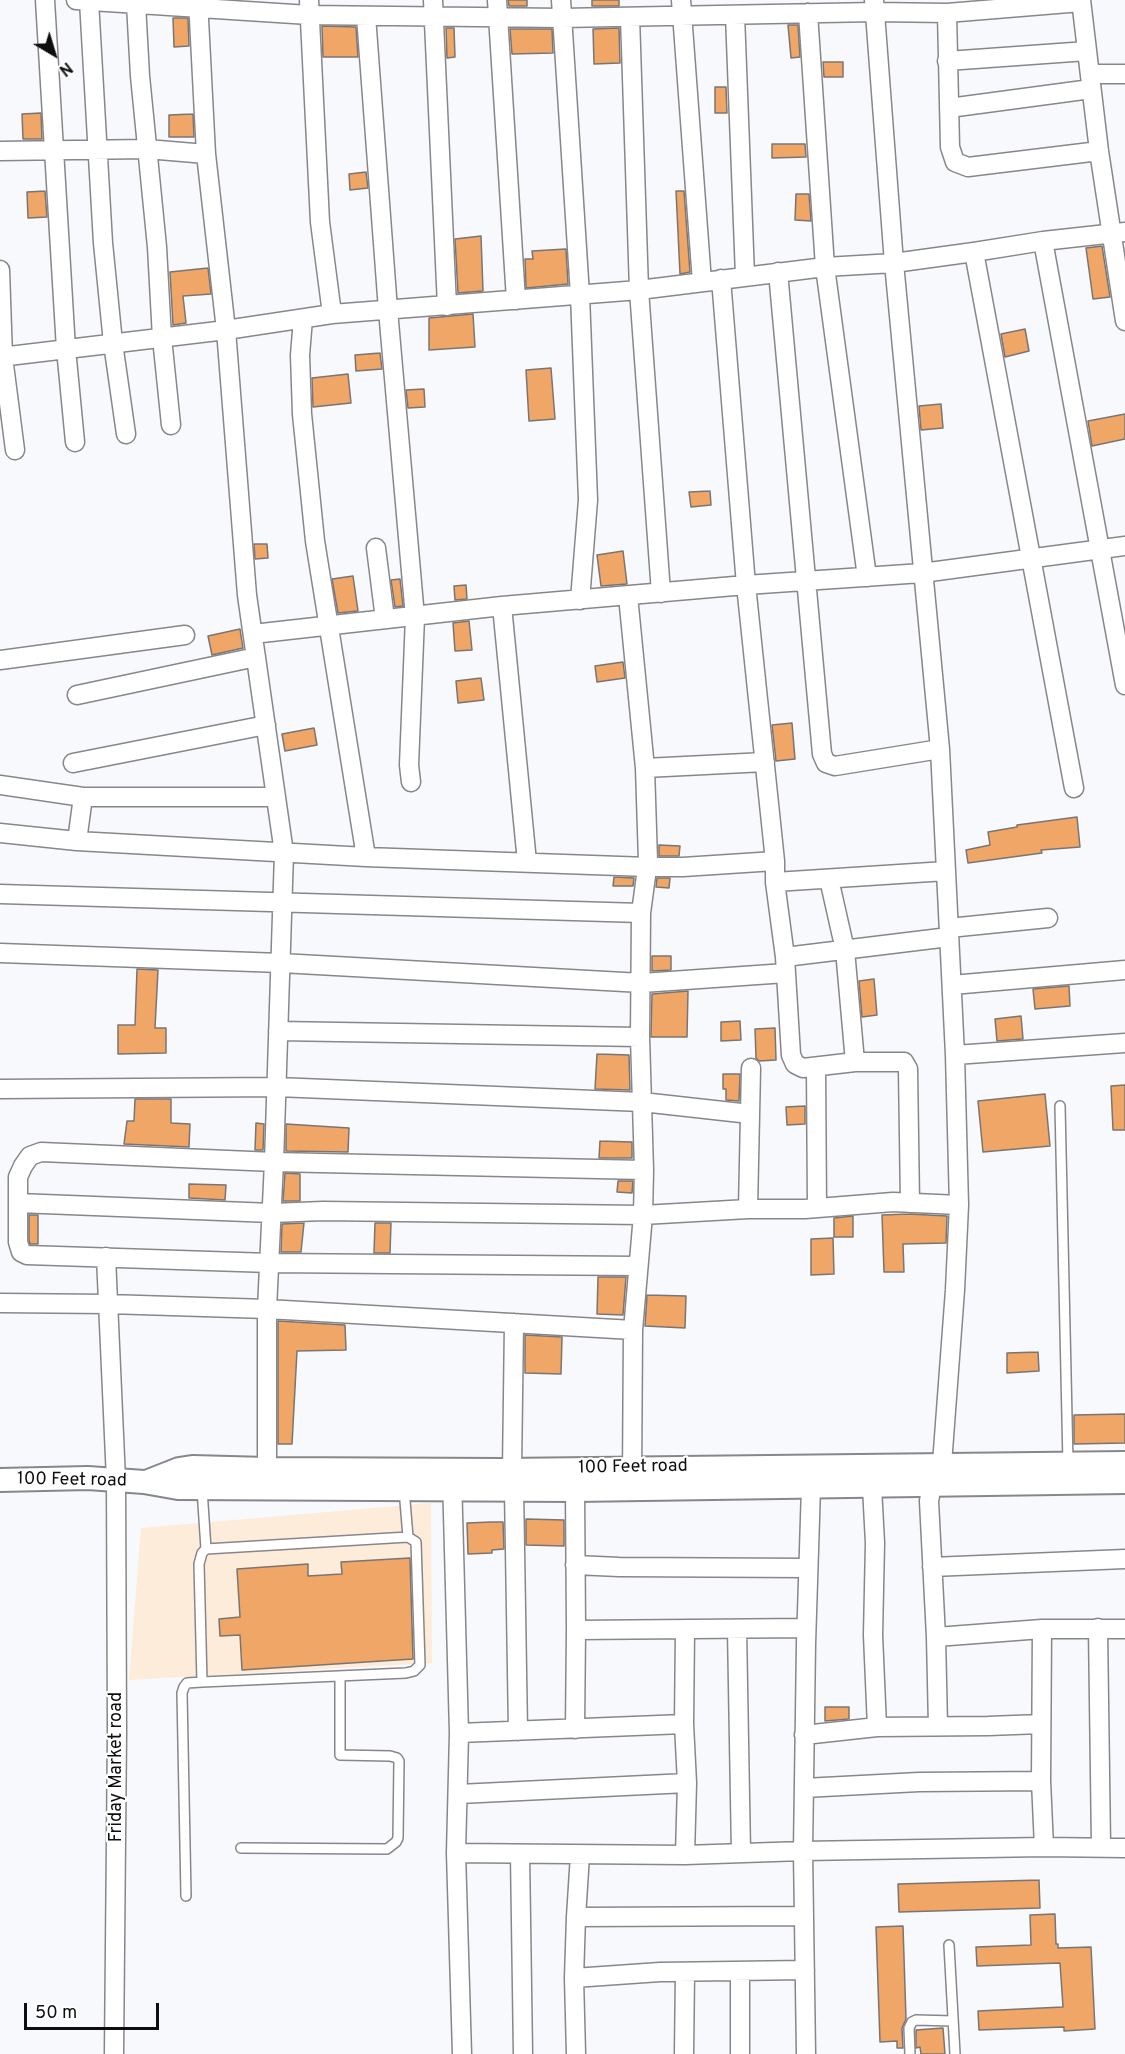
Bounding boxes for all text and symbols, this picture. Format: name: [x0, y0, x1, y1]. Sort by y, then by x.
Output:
north arrow: [24, 24, 84, 84]
text: N: [54, 57, 76, 80]
street label: 100 Feet road: [578, 1456, 688, 1480]
street label: 100 Feet road: [17, 1469, 127, 1493]
street label: Friday Market road: [106, 1692, 128, 1842]
scale bar: [27, 1991, 162, 2029]
text: 50 m: [35, 2002, 77, 2025]

